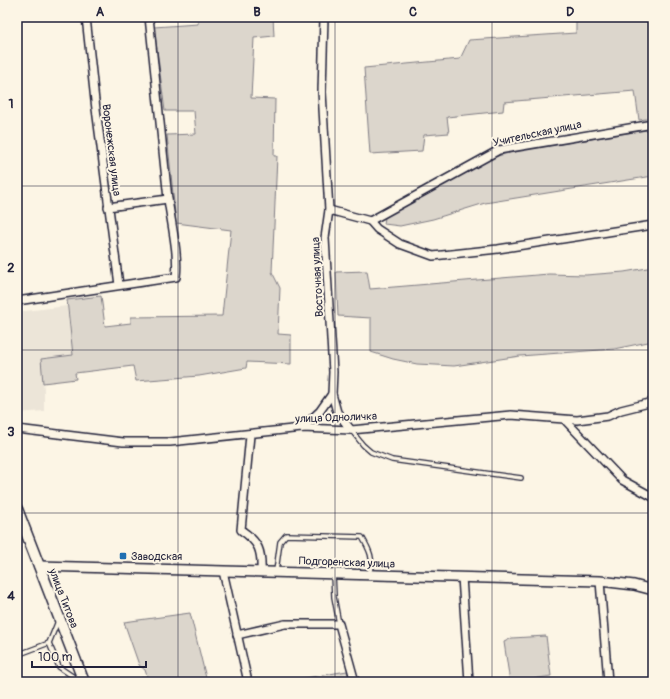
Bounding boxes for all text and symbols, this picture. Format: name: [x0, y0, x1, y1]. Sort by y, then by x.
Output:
text: A: [96, 4, 105, 20]
text: B: [253, 4, 261, 20]
text: C: [409, 4, 417, 20]
text: D: [566, 4, 574, 20]
text: 1: [8, 96, 14, 112]
street label: Воронежская улица: [99, 103, 124, 197]
street label: Учительская улица: [492, 118, 583, 149]
street label: Восточная улица: [309, 237, 326, 317]
text: 2: [7, 260, 15, 276]
street label: улица Одноличка: [294, 410, 377, 425]
text: 3: [7, 424, 15, 440]
place label: Заводская: [131, 550, 182, 563]
marker: Заводская: [118, 551, 128, 561]
street label: Подгоренская улица: [299, 554, 395, 571]
street label: улица Титова: [46, 566, 81, 630]
text: 4: [7, 588, 15, 604]
scale bar: [32, 643, 146, 669]
text: 100 m: [38, 650, 73, 665]

